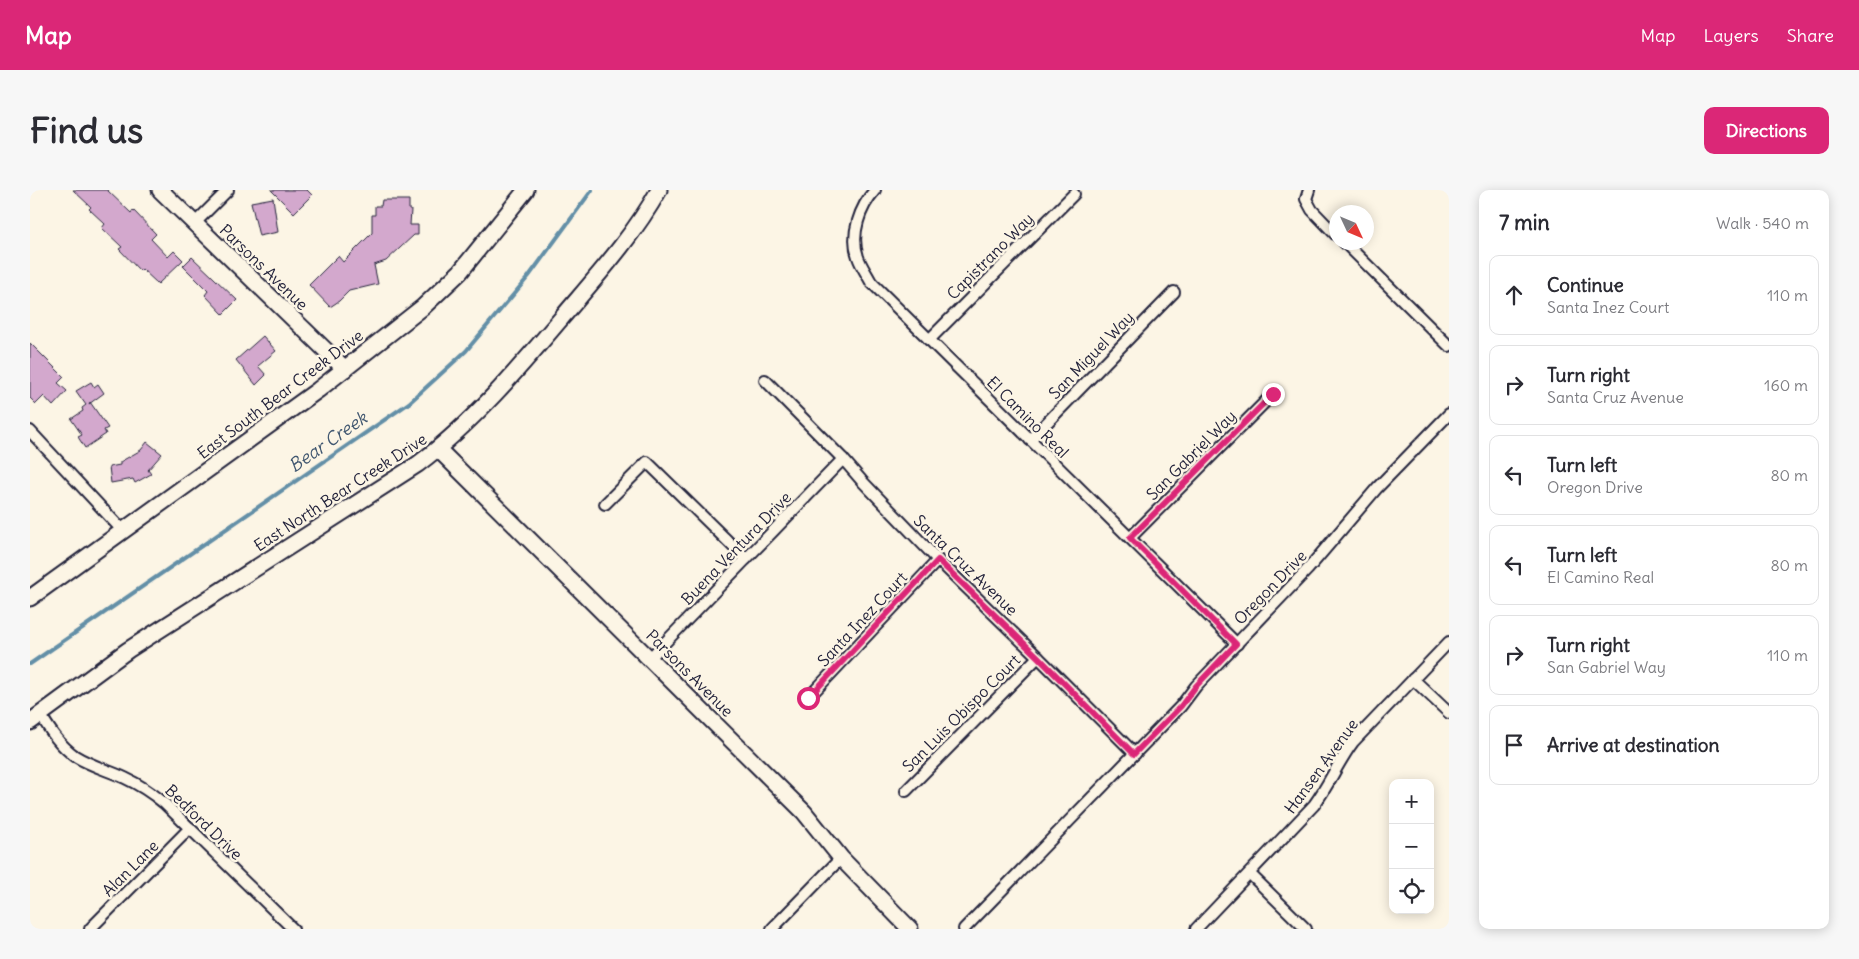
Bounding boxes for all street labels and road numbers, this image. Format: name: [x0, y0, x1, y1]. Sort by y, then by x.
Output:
street label: Capistrano Way: [942, 208, 1038, 304]
street label: Parsons Avenue: [216, 220, 312, 314]
street label: San Miguel Way: [1044, 307, 1138, 403]
street label: East South Bear Creek Drive: [193, 325, 367, 463]
street label: El Camino Real: [983, 372, 1073, 462]
street label: San Gabriel Way: [1142, 406, 1240, 504]
street label: East North Bear Creek Drive: [250, 429, 430, 555]
street label: Buena Ventura Drive: [677, 487, 795, 609]
street label: Santa Cruz Avenue: [910, 510, 1022, 620]
street label: Oregon Drive: [1230, 546, 1310, 628]
street label: Santa Inez Court: [813, 567, 911, 671]
street label: Parsons Avenue: [642, 625, 738, 721]
street label: San Luis Obispo Court: [898, 650, 1024, 776]
street label: Hansen Avenue: [1280, 715, 1362, 817]
street label: Bedford Drive: [161, 780, 247, 864]
street label: Alan Lane: [98, 836, 162, 900]

